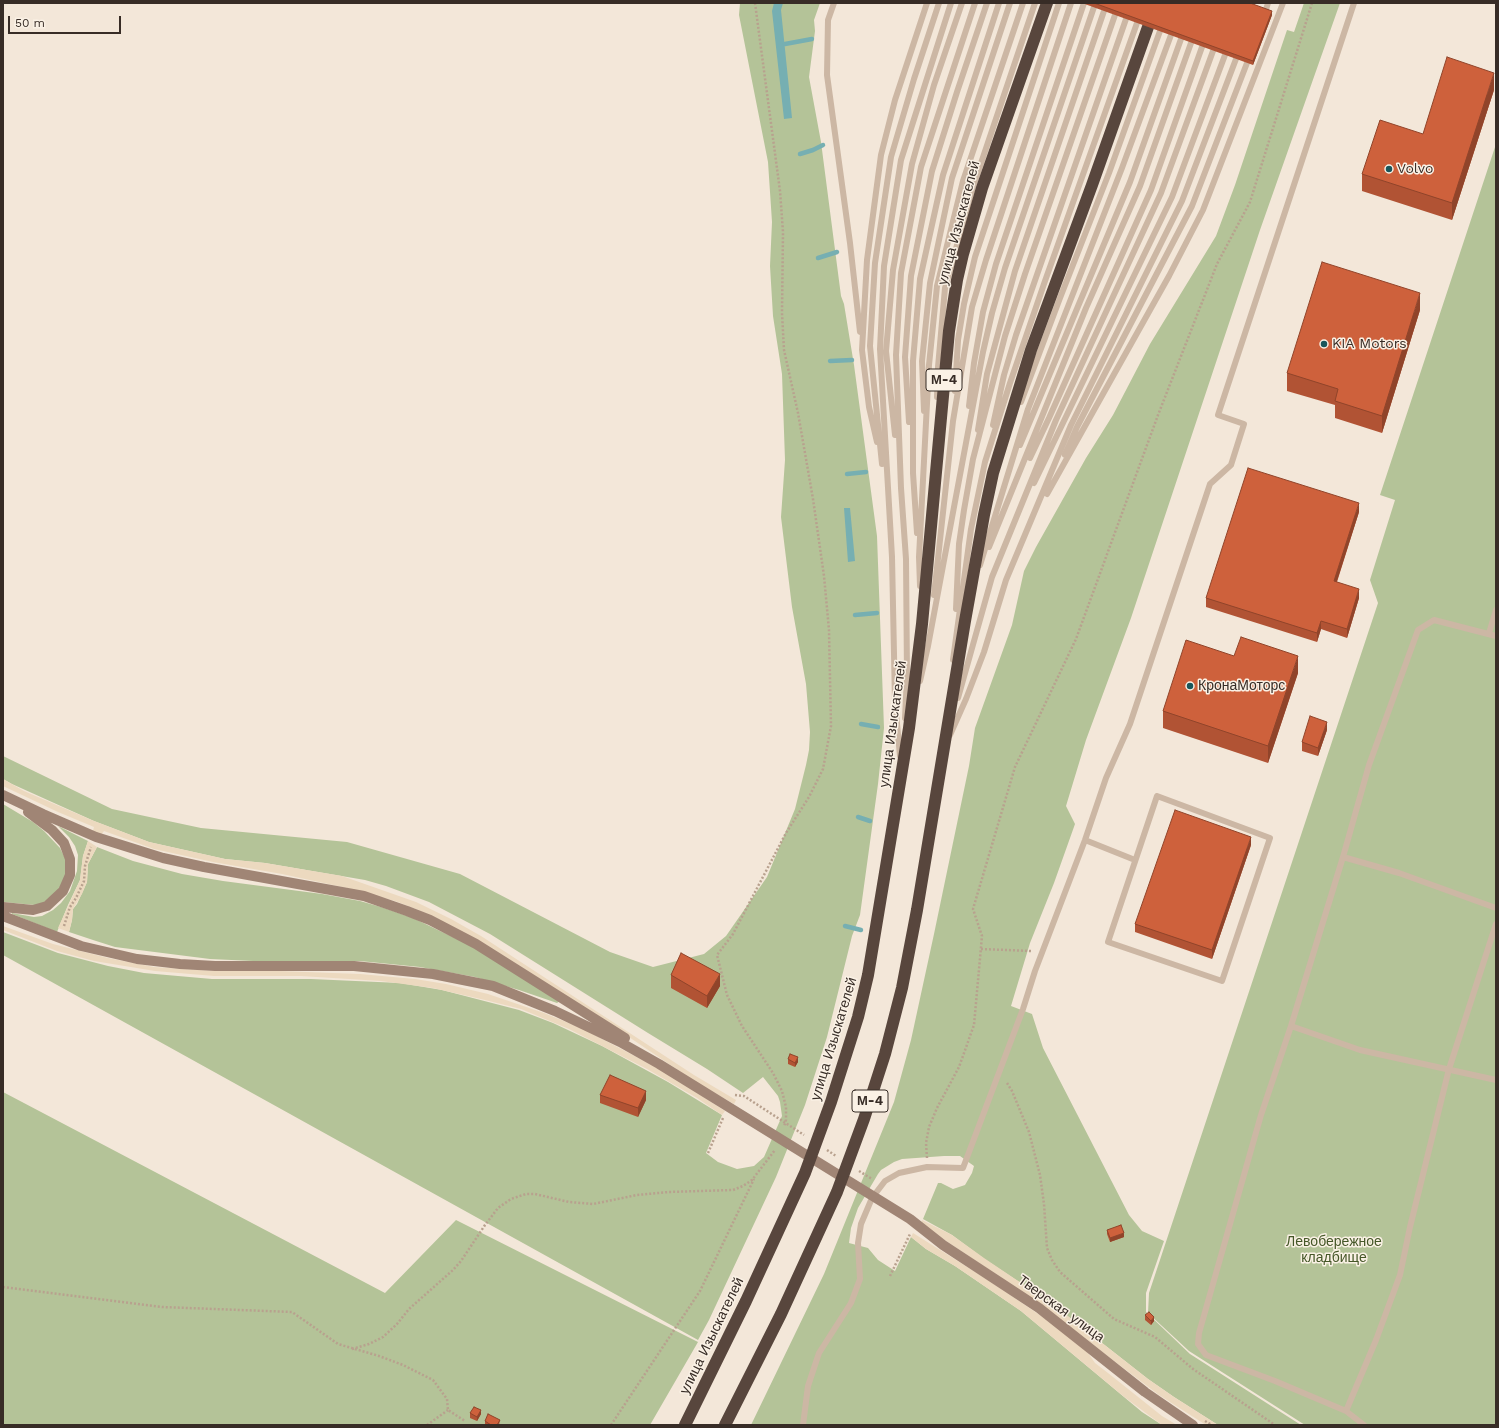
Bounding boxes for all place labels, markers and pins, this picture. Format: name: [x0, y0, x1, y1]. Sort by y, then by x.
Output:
place label: Volvo: [1397, 161, 1434, 177]
marker: Volvo: [1384, 164, 1394, 174]
place label: KIA Motors: [1332, 336, 1407, 352]
marker: KIA Motors: [1319, 339, 1329, 349]
place label: КронаМоторс: [1198, 678, 1285, 694]
marker: КронаМоторс: [1185, 681, 1195, 691]

